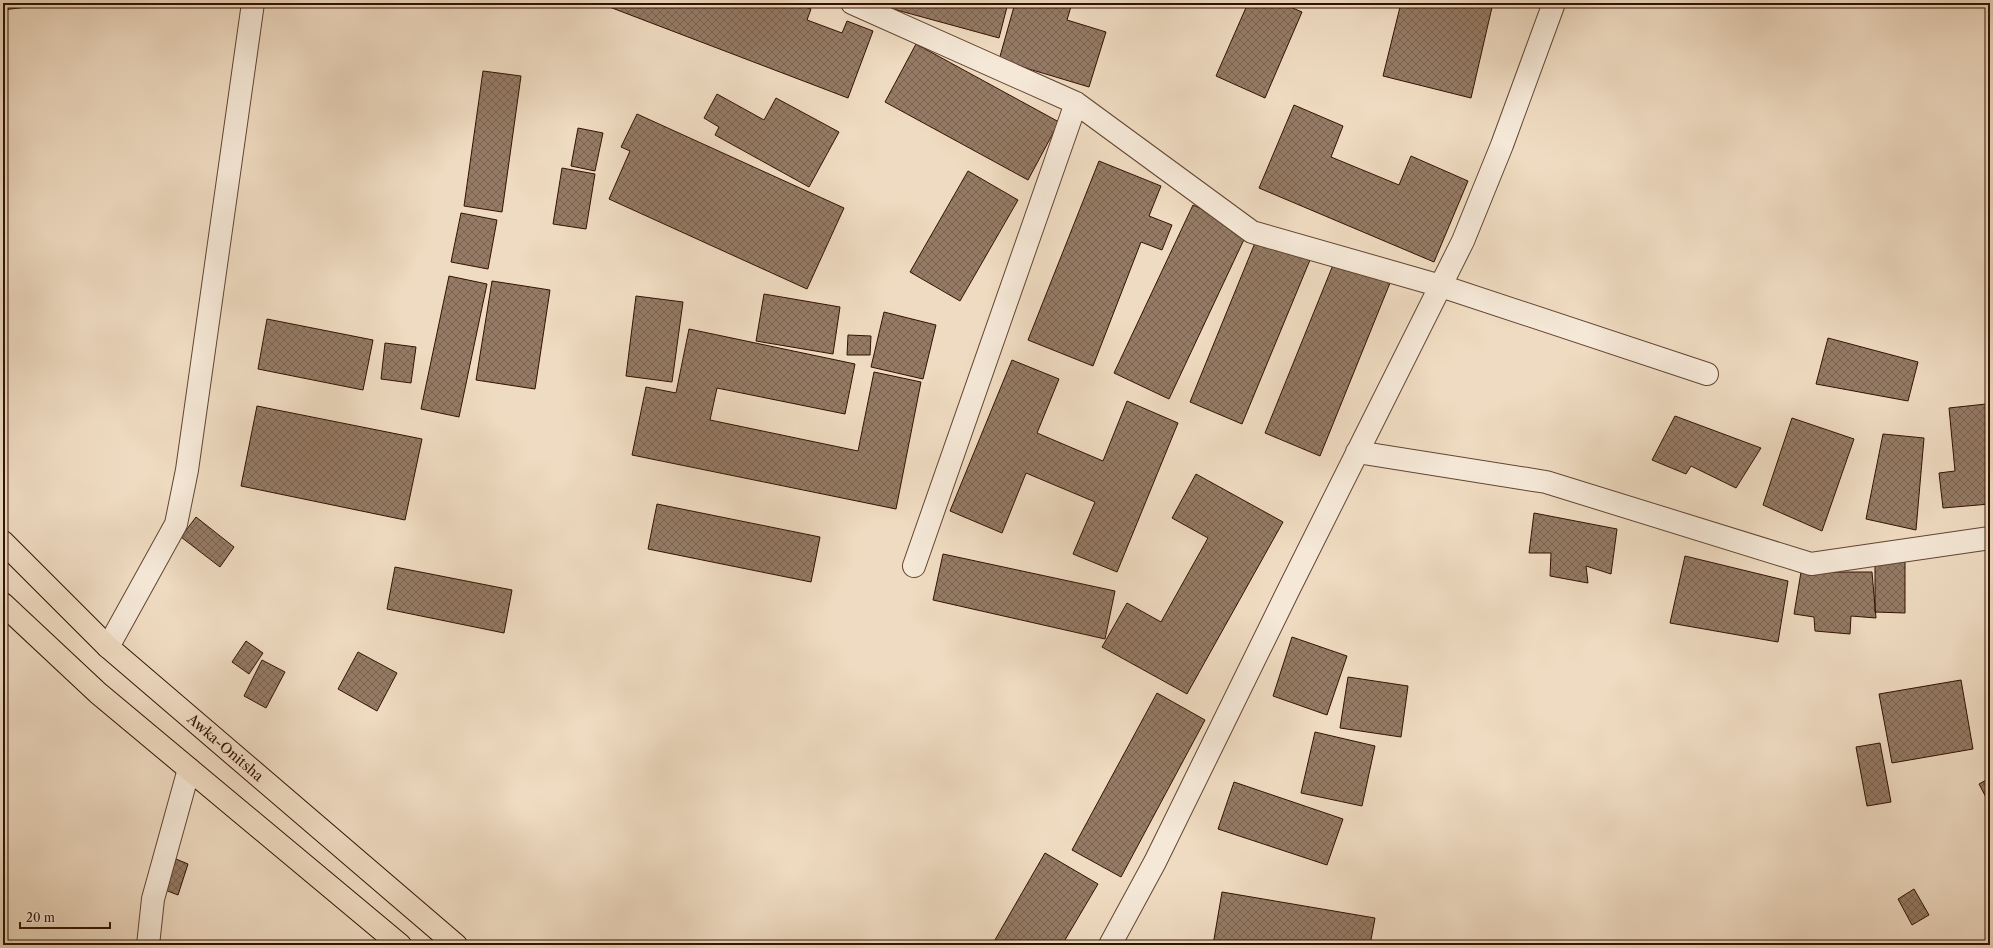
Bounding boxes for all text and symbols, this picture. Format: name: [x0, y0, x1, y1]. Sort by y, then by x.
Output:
street label: Awka-Onitsha: [183, 709, 268, 785]
scale bar: [20, 904, 110, 930]
text: 20 m: [26, 910, 55, 925]

